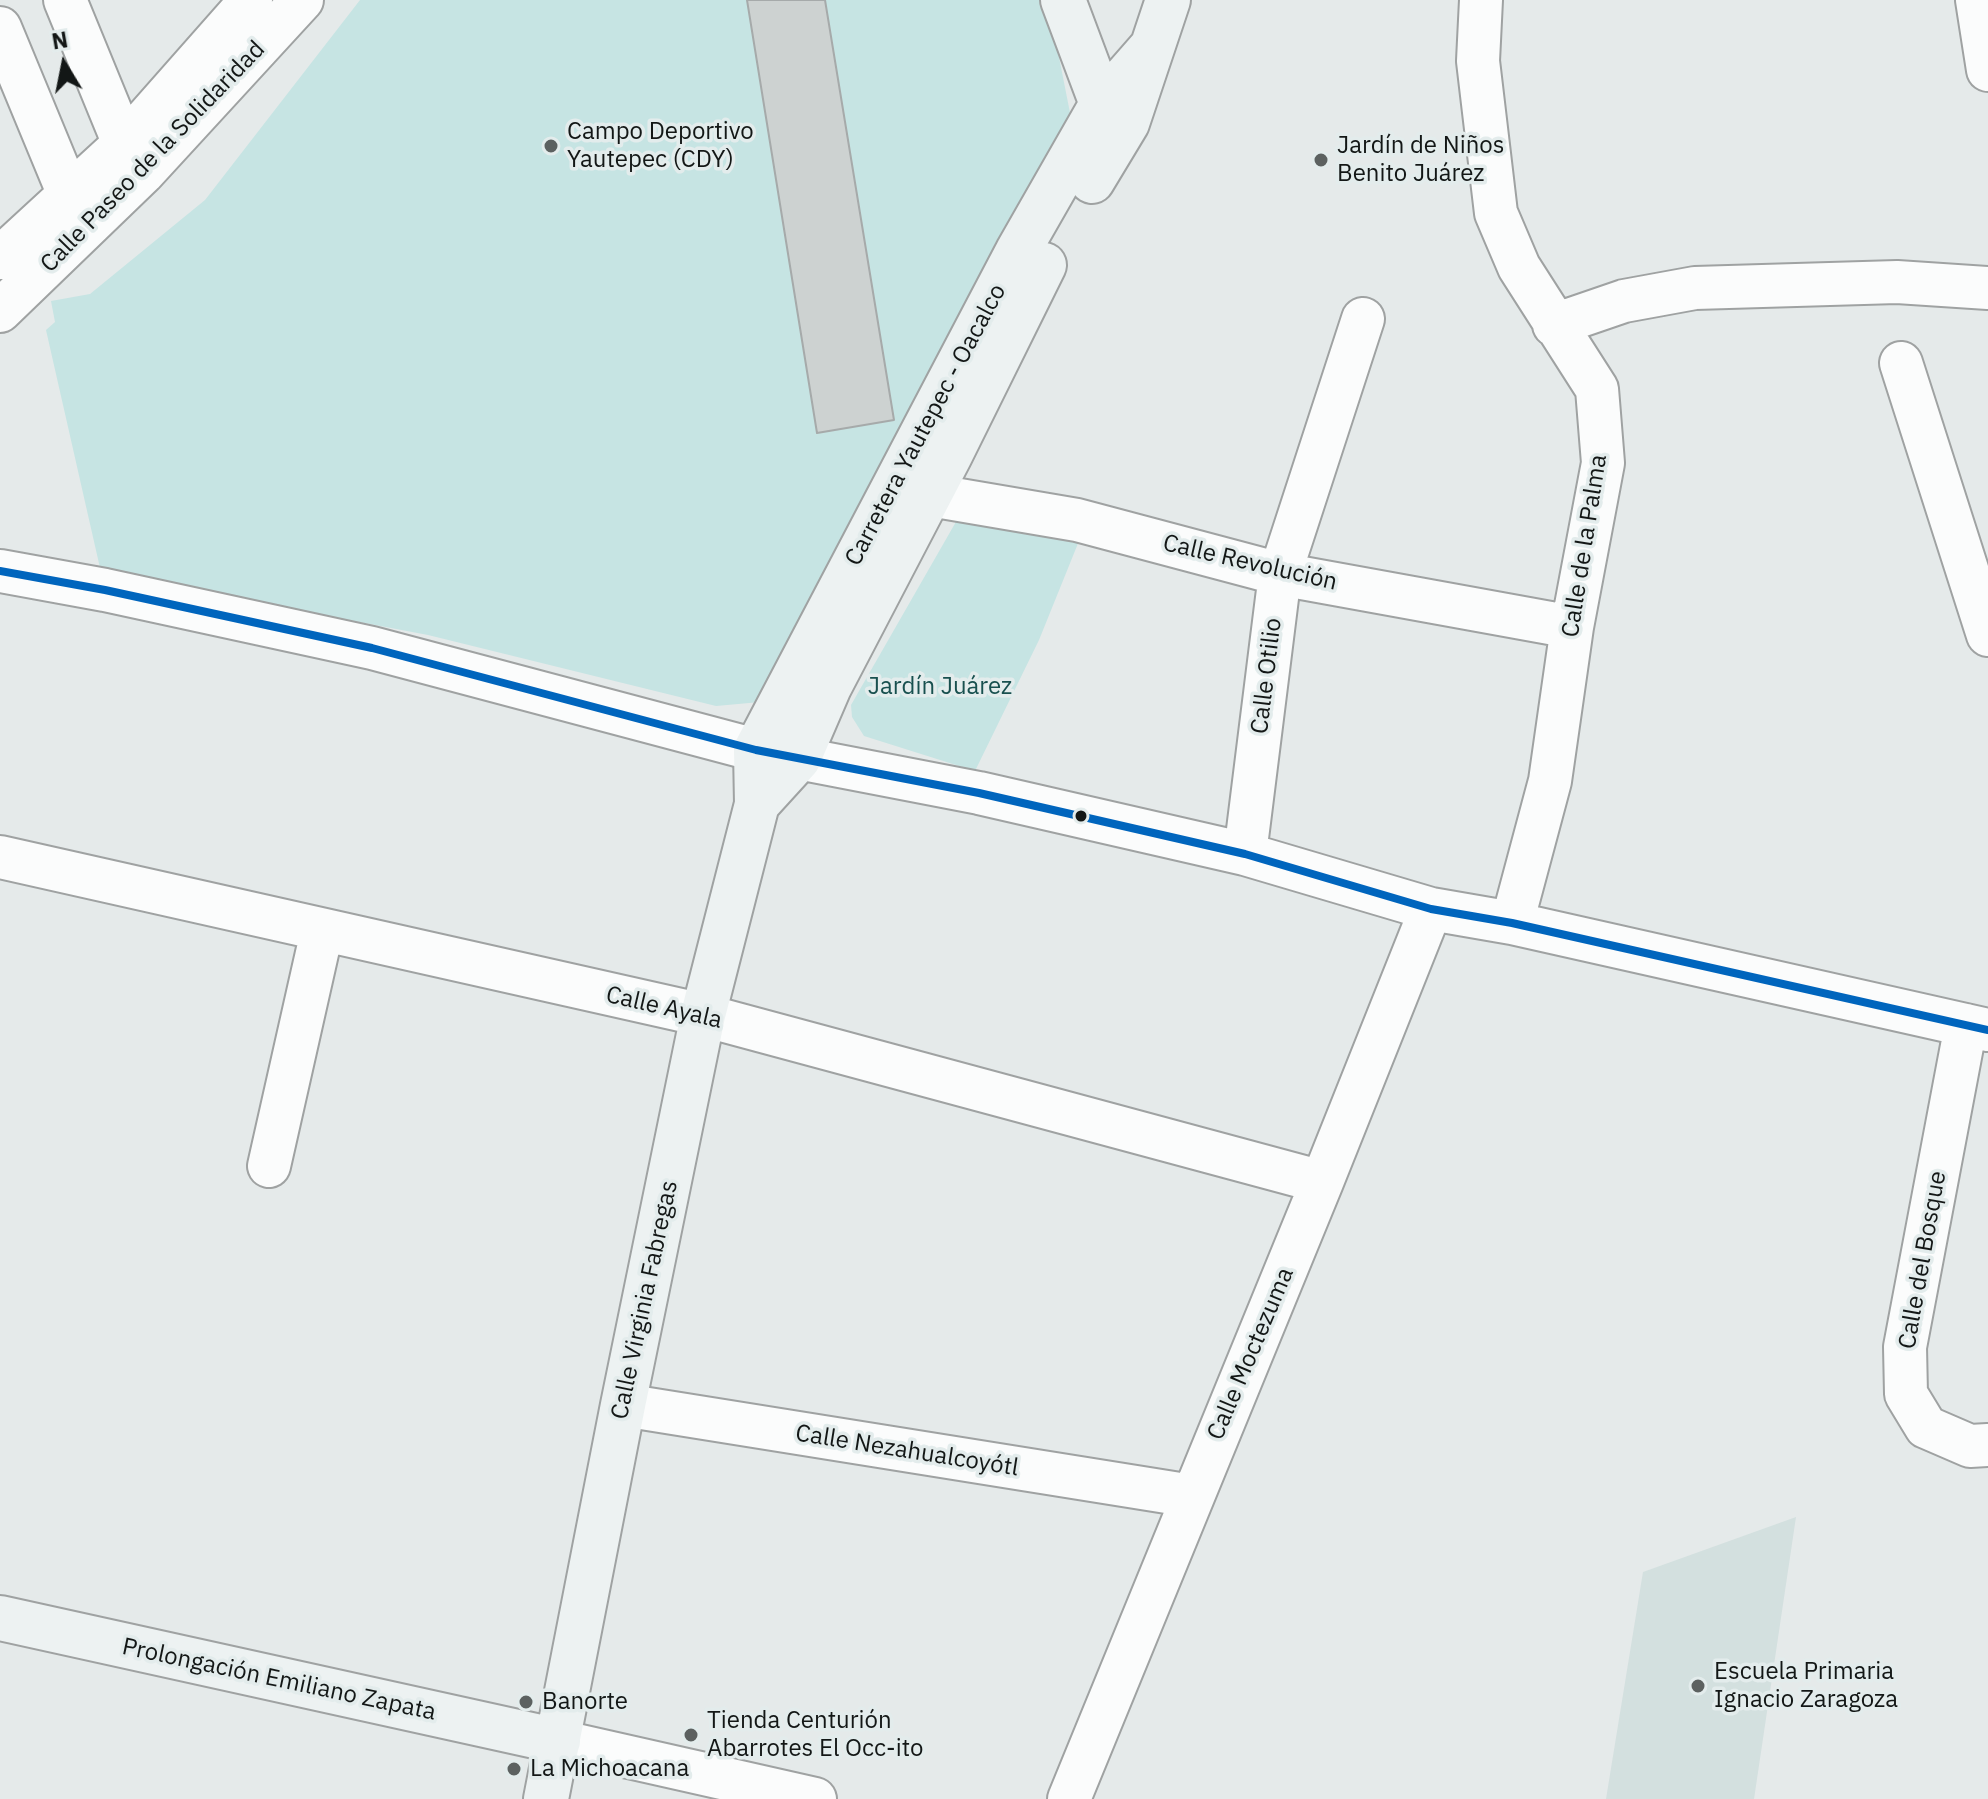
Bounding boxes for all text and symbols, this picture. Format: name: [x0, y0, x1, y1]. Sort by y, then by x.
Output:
north arrow: [24, 24, 104, 104]
text: N: [49, 24, 70, 56]
street label: Calle Paseo de la Solidaridad: [35, 35, 271, 279]
place label: Campo Deportivo Yautepec (CDY): [567, 118, 754, 174]
place label: Jardín de Niños Benito Juárez: [1337, 132, 1504, 188]
marker: Campo Deportivo Yautepec (CDY): [542, 137, 560, 155]
marker: Jardín de Niños Benito Juárez: [1312, 151, 1330, 169]
street label: Carretera Yautepec - Oacalco: [839, 279, 1013, 571]
street label: Calle de la Palma: [1556, 453, 1614, 639]
street label: Calle Revolución: [1160, 529, 1340, 597]
street label: Calle Otilio: [1246, 616, 1288, 736]
park label: Jardín Juárez: [868, 673, 1012, 701]
unlabelled marker: [1073, 808, 1089, 824]
street label: Calle Ayala: [603, 981, 725, 1035]
street label: Calle del Bosque: [1893, 1169, 1953, 1351]
street label: Calle Virginia Fabregas: [606, 1178, 684, 1422]
street label: Calle Moctezuma: [1202, 1263, 1300, 1445]
street label: Calle Nezahualcoyótl: [793, 1419, 1021, 1483]
street label: Prolongación Emiliano Zapata: [120, 1633, 438, 1727]
place label: Escuela Primaria Ignacio Zaragoza: [1714, 1658, 1898, 1714]
marker: Escuela Primaria Ignacio Zaragoza: [1689, 1677, 1707, 1695]
place label: Banorte: [542, 1688, 628, 1716]
marker: Banorte: [517, 1693, 535, 1711]
place label: Tienda Centurión Abarrotes El Occ-ito: [707, 1707, 923, 1763]
marker: Tienda Centurión Abarrotes El Occ-ito: [682, 1726, 700, 1744]
place label: La Michoacana: [530, 1755, 689, 1783]
marker: La Michoacana: [505, 1760, 523, 1778]

